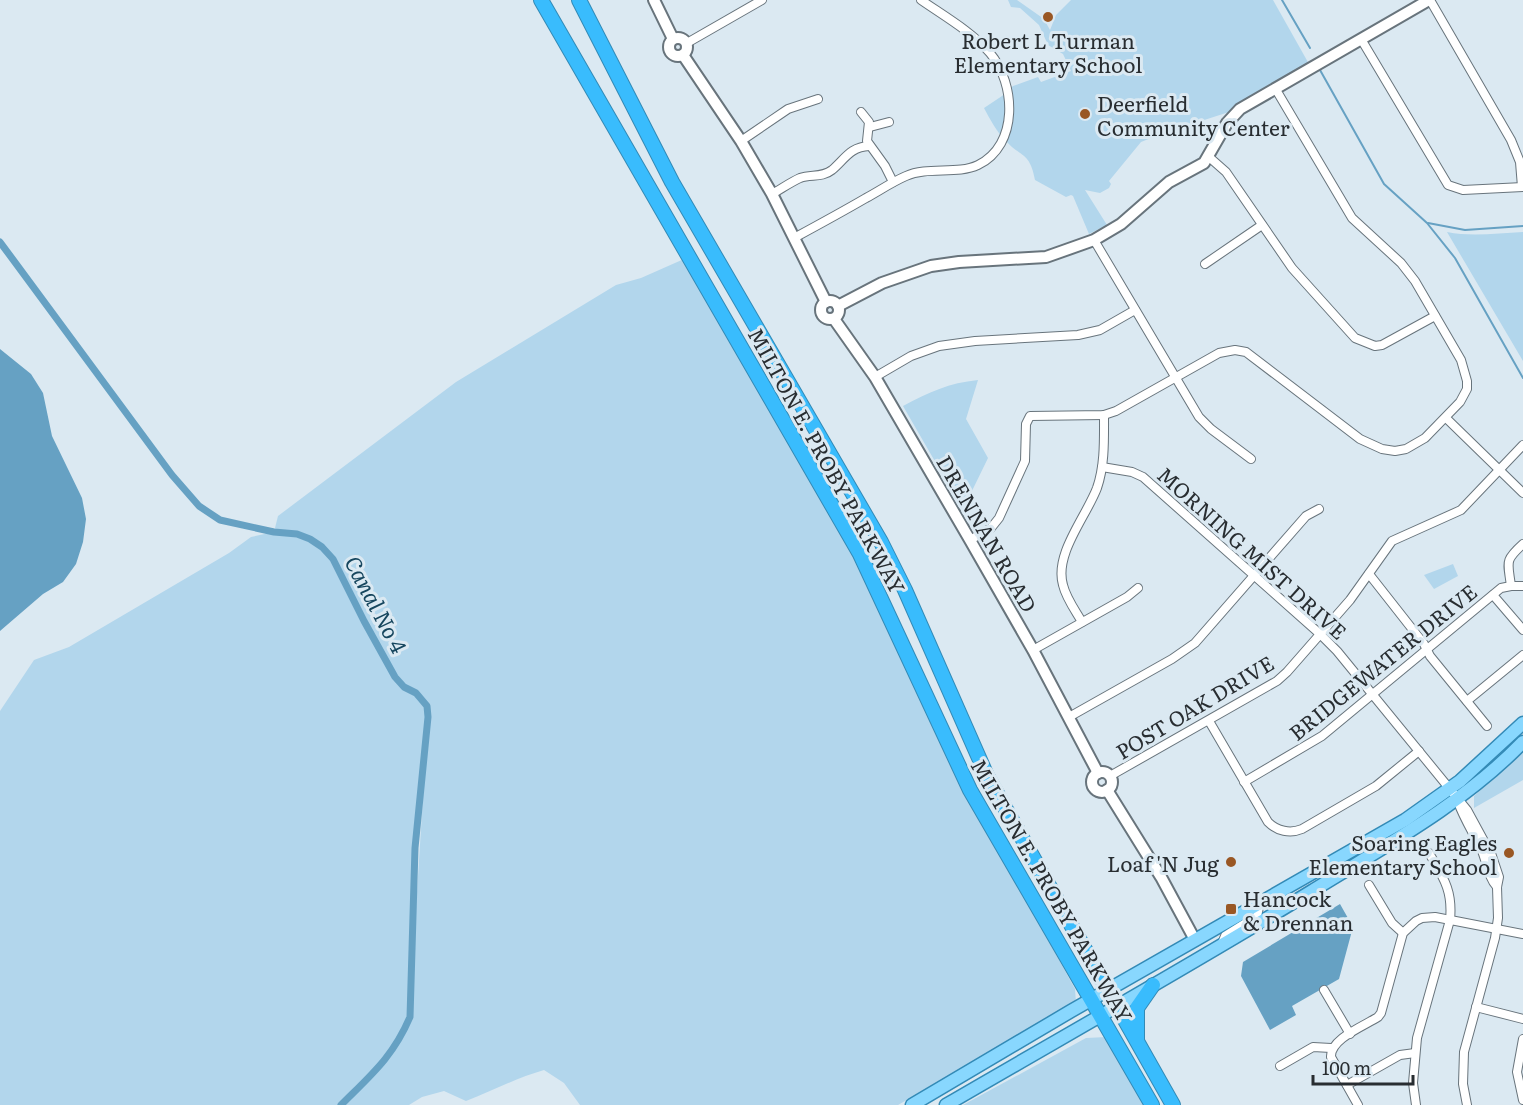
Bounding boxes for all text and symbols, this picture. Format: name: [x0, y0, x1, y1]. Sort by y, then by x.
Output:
marker: Robert L Turman Elementary School: [1041, 10, 1055, 24]
place label: Robert L Turman Elementary School: [954, 24, 1142, 79]
place label: Deerfield Community Center: [1097, 87, 1290, 142]
marker: Deerfield Community Center: [1078, 107, 1092, 121]
street label: MILTON E. PROBY PARKWAY: [742, 321, 914, 599]
street label: DRENNAN ROAD: [930, 449, 1046, 617]
street label: MORNING MIST DRIVE: [1151, 458, 1355, 646]
water label: Canal No 4: [338, 549, 416, 659]
street label: BRIDGEWATER DRIVE: [1281, 575, 1483, 747]
street label: POST OAK DRIVE: [1109, 646, 1279, 766]
street label: MILTON E. PROBY PARKWAY: [965, 752, 1141, 1028]
place label: Soaring Eagles Elementary School: [1308, 826, 1497, 881]
marker: Soaring Eagles Elementary School: [1502, 846, 1516, 860]
place label: Loaf 'N Jug: [1107, 847, 1219, 878]
marker: Loaf 'N Jug: [1224, 855, 1238, 869]
place label: Hancock & Drennan: [1243, 882, 1353, 937]
marker: Hancock & Drennan: [1224, 902, 1238, 916]
scale bar: [1313, 1048, 1414, 1086]
text: 100 m: [1322, 1054, 1371, 1081]

